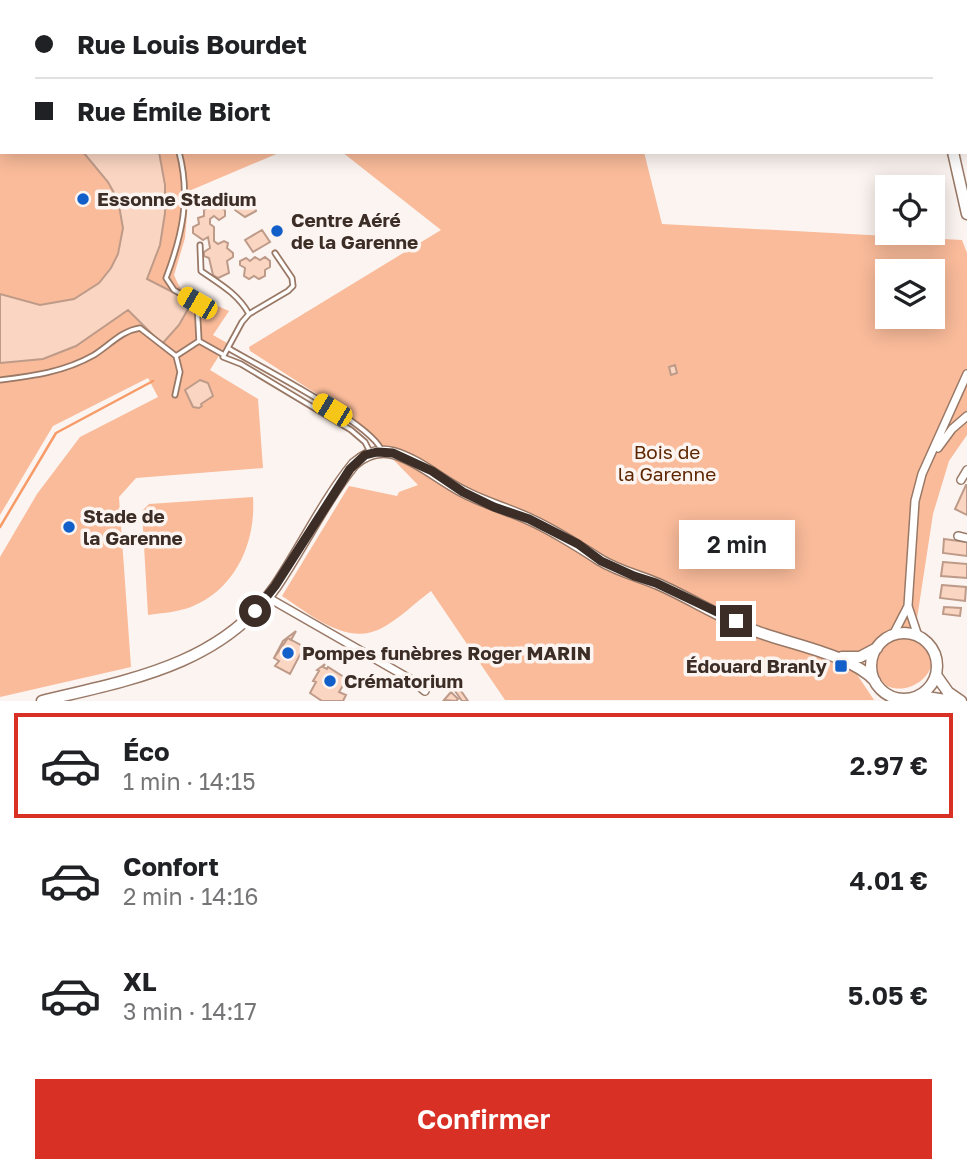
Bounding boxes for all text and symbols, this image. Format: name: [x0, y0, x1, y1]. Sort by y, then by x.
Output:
text: Rue Louis Bourdet: [77, 29, 307, 60]
text: Rue Émile Biort: [77, 96, 271, 127]
map controls: [875, 175, 945, 329]
button: locate: [875, 175, 945, 245]
place label: Essonne Stadium: [97, 187, 256, 210]
marker: Essonne Stadium: [75, 191, 91, 207]
place label: Centre Aéré de la Garenne: [291, 208, 418, 253]
marker: Centre Aéré de la Garenne: [269, 223, 285, 239]
button: layers: [875, 259, 945, 329]
car: [174, 283, 221, 323]
car: [309, 390, 356, 430]
park label: Bois de la Garenne: [618, 440, 716, 485]
place label: Stade de la Garenne: [83, 504, 183, 549]
marker: Stade de la Garenne: [61, 519, 77, 535]
callout: 2 min: [678, 520, 794, 568]
text: 2 min: [707, 530, 767, 558]
route start: [239, 595, 271, 627]
route end: [720, 605, 752, 637]
place label: Pompes funèbres Roger MARIN: [302, 641, 591, 664]
marker: Pompes funèbres Roger MARIN: [280, 645, 296, 661]
place label: Édouard Branly: [686, 654, 828, 677]
marker: Édouard Branly: [833, 658, 849, 674]
place label: Crématorium: [344, 669, 463, 692]
marker: Crématorium: [322, 673, 338, 689]
icon: car: [39, 734, 102, 797]
text: Éco: [123, 736, 170, 767]
text: 2.97 €: [850, 750, 928, 781]
text: 1 min · 14:15: [123, 767, 256, 795]
icon: car: [39, 849, 102, 912]
text: Confort: [123, 851, 219, 882]
text: 4.01 €: [849, 865, 928, 896]
text: 2 min · 14:16: [123, 882, 258, 910]
icon: car: [39, 964, 102, 1027]
text: XL: [123, 966, 157, 997]
text: 5.05 €: [848, 980, 928, 1011]
text: 3 min · 14:17: [123, 997, 257, 1025]
button: Confirmer: [35, 1079, 932, 1159]

